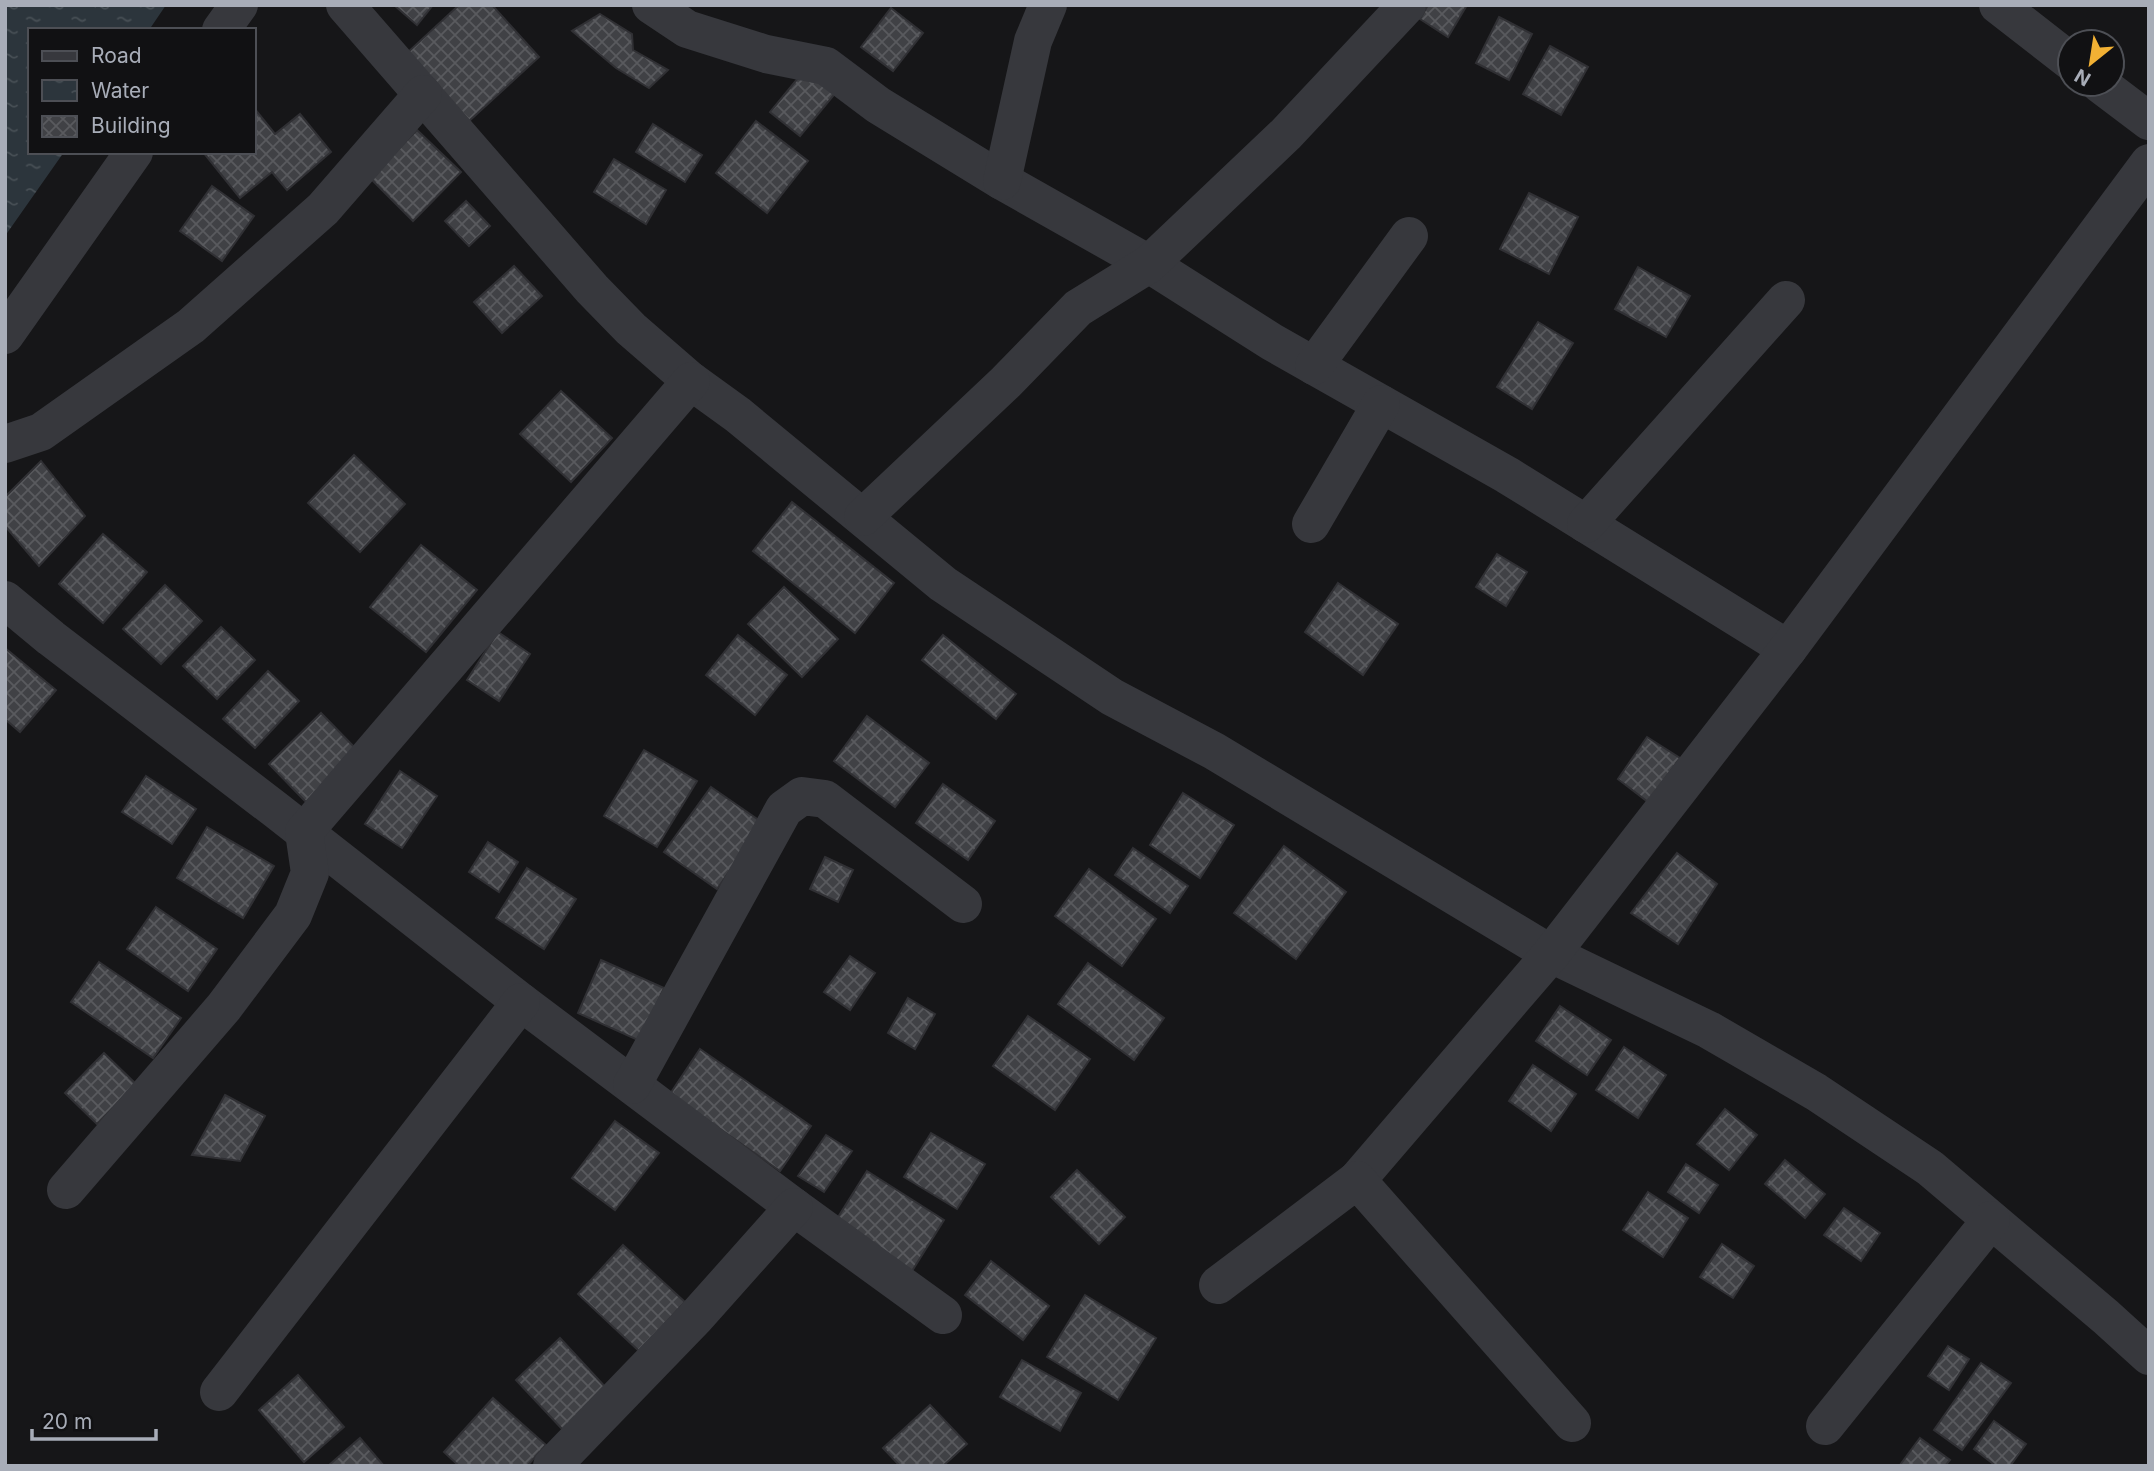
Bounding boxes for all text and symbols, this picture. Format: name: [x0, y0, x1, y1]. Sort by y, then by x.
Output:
legend: [28, 28, 256, 154]
north arrow: [2056, 28, 2126, 98]
text: Road: [91, 43, 142, 68]
text: N: [2071, 64, 2095, 91]
text: Water: [91, 78, 149, 103]
text: Building: [91, 113, 171, 138]
scale bar: [32, 1398, 156, 1442]
text: 20 m: [42, 1409, 92, 1434]

